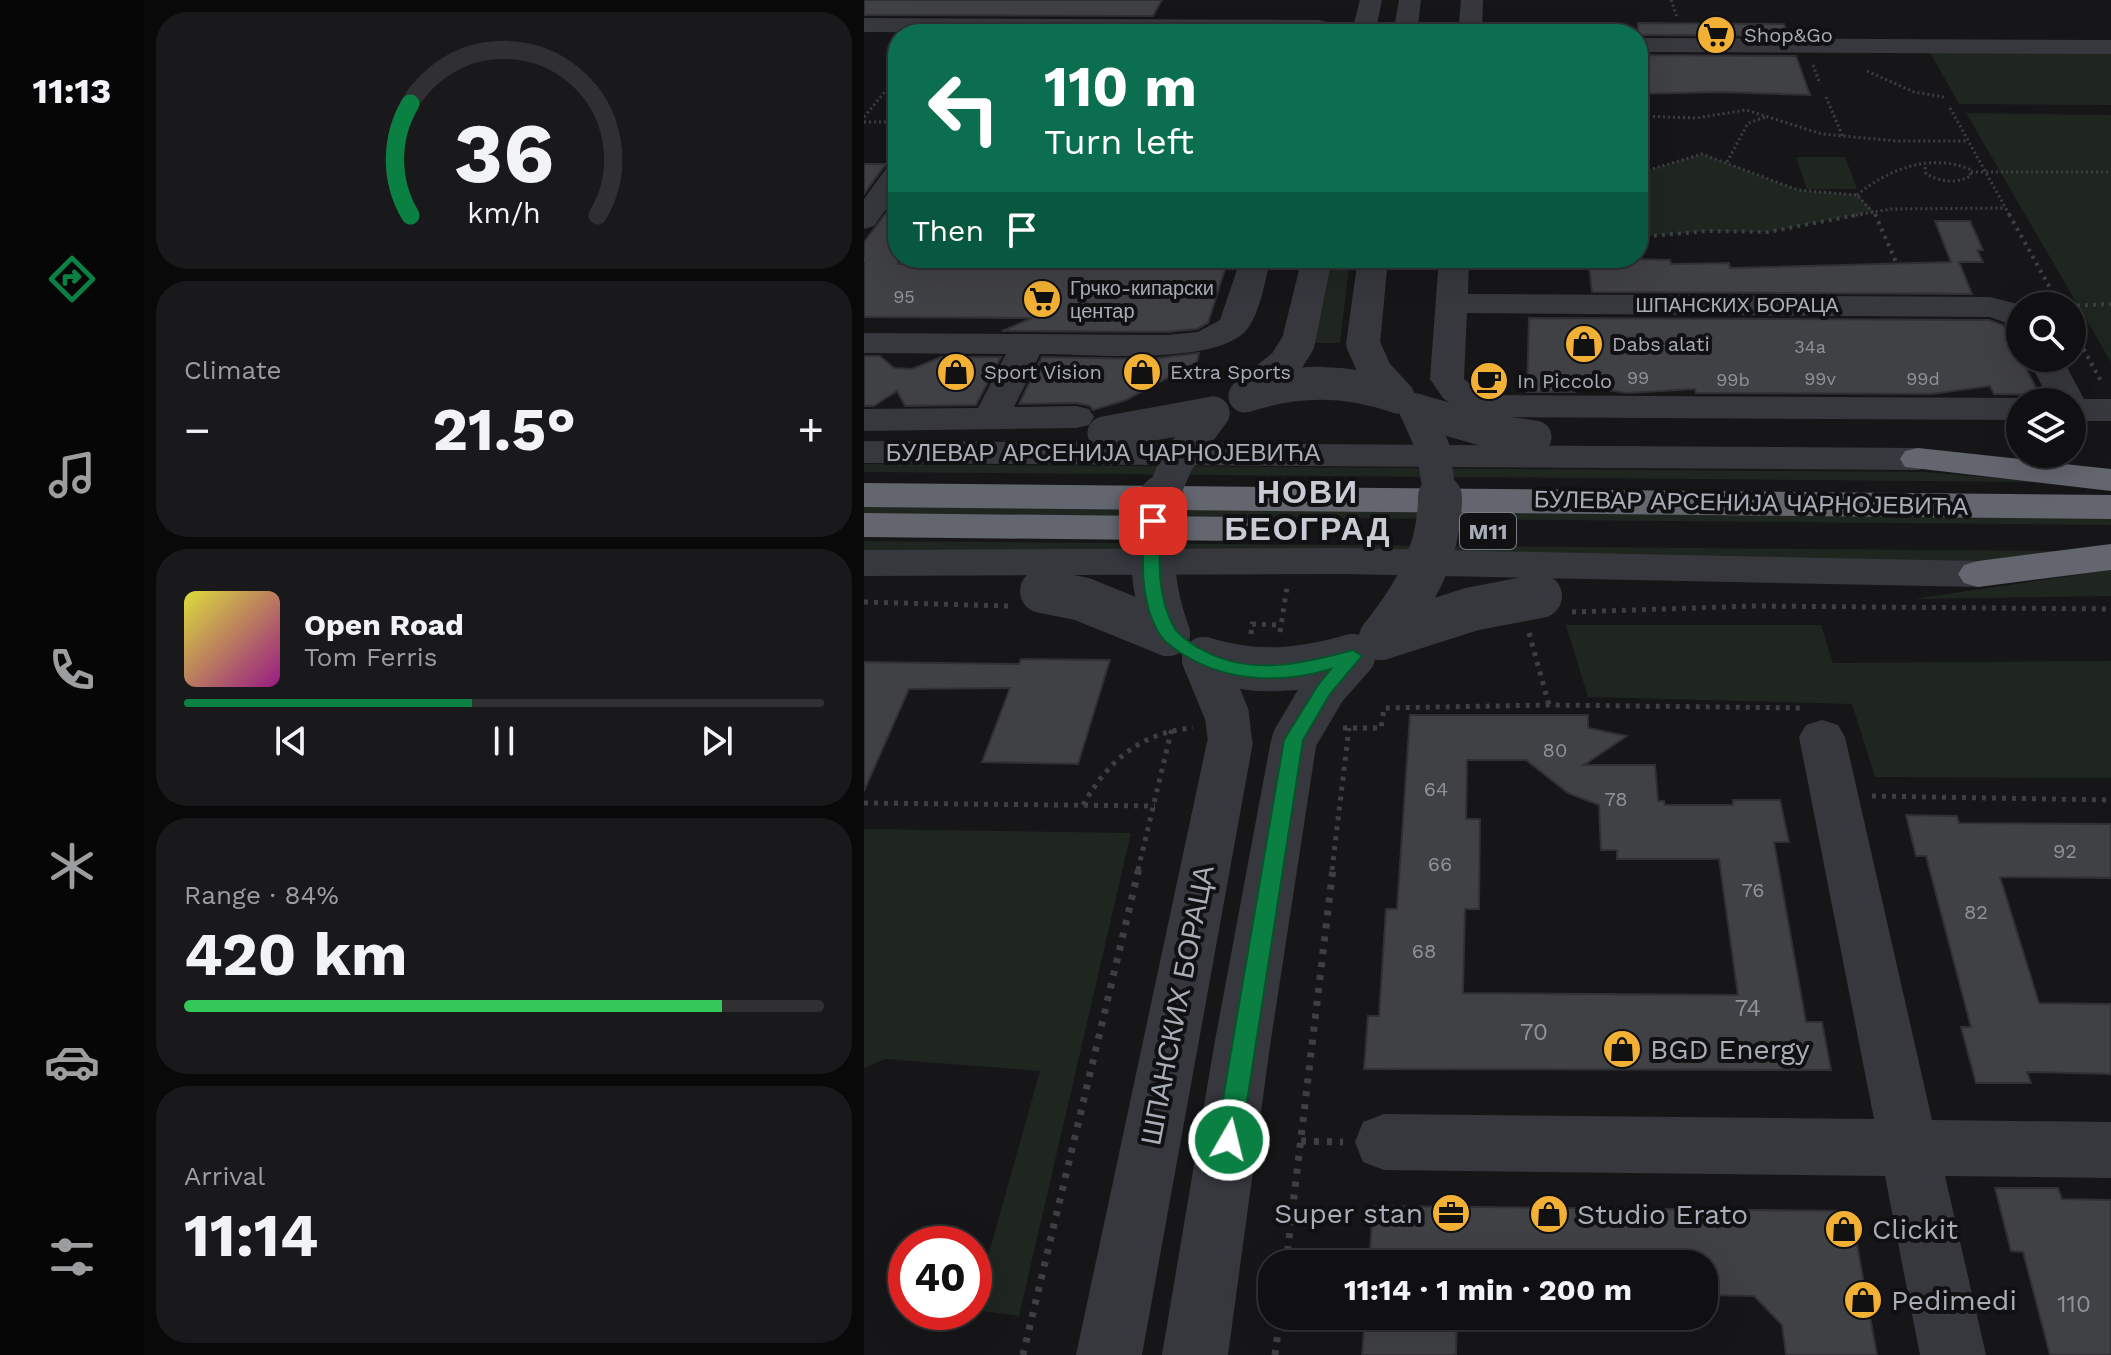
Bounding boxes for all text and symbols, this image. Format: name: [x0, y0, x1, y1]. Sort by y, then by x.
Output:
supermarket icon: Shop&Go: [1695, 14, 1737, 56]
place label: Shop&Go: [1744, 23, 1833, 47]
text: 110 m: [1044, 54, 1197, 120]
icon: left: [912, 56, 1016, 160]
text: 11:13: [33, 70, 111, 112]
text: 36: [454, 105, 554, 202]
text: Turn left: [1044, 121, 1194, 163]
text: km/h: [467, 196, 541, 230]
icon: arrive: [1000, 208, 1044, 252]
text: Then: [912, 213, 984, 248]
icon: directions: [44, 251, 100, 307]
place label: Грчко-кипарски центар: [1070, 276, 1214, 323]
supermarket icon: Грчко-кипарски центар: [1021, 278, 1063, 320]
house number: 95: [893, 286, 915, 307]
map controls: [2006, 292, 2086, 468]
button: search: [2006, 292, 2086, 372]
street label: ШПАНСКИХ БОРАЦА: [1635, 293, 1839, 317]
shop icon: Dabs alati: [1563, 323, 1605, 365]
place label: Dabs alati: [1612, 332, 1710, 356]
house number: 34a: [1794, 336, 1826, 357]
shop icon: Sport Vision: [935, 351, 977, 393]
shop icon: Extra Sports: [1121, 351, 1163, 393]
text: Climate: [184, 355, 282, 385]
place label: Sport Vision: [984, 360, 1102, 384]
place label: Extra Sports: [1170, 360, 1291, 384]
cafe icon: In Piccolo: [1468, 360, 1510, 402]
house number: 99: [1627, 367, 1649, 388]
house number: 99v: [1804, 368, 1836, 389]
house number: 99d: [1906, 368, 1940, 389]
place label: In Piccolo: [1517, 369, 1612, 393]
house number: 99b: [1716, 369, 1750, 390]
button: layers: [2006, 388, 2086, 468]
text: 21.5°: [432, 394, 576, 465]
text: −: [184, 404, 211, 456]
text: +: [797, 404, 824, 456]
street label: БУЛЕВАР АРСЕНИЈА ЧАРНОЈЕВИЋА: [886, 439, 1320, 467]
icon: music: [44, 447, 100, 503]
district label: НОВИ БЕОГРАД: [1225, 473, 1392, 548]
street label: БУЛЕВАР АРСЕНИЈА ЧАРНОЈЕВИЋА: [1534, 485, 1968, 521]
pin: [1119, 487, 1187, 555]
icon: arrive: [1131, 499, 1175, 543]
road number: M11: [1460, 513, 1516, 549]
text: Open Road: [304, 607, 464, 642]
icon: phone: [44, 642, 100, 698]
text: Tom Ferris: [304, 642, 437, 672]
icon: previous: [269, 719, 313, 763]
icon: pause: [482, 719, 526, 763]
icon: next: [695, 719, 739, 763]
house number: 80: [1543, 738, 1567, 762]
house number: 64: [1424, 777, 1448, 801]
house number: 78: [1604, 787, 1628, 811]
icon: climate: [44, 838, 100, 894]
house number: 92: [2053, 839, 2077, 863]
house number: 66: [1428, 852, 1452, 876]
street label: ШПАНСКИХ БОРАЦА: [1134, 862, 1221, 1148]
house number: 76: [1742, 878, 1764, 902]
text: Range · 84%: [184, 880, 339, 910]
house number: 82: [1964, 900, 1988, 924]
text: 420 km: [184, 919, 407, 990]
house number: 68: [1412, 939, 1436, 963]
house number: 74: [1735, 994, 1761, 1022]
house number: 70: [1520, 1018, 1548, 1046]
shop icon: BGD Energy: [1601, 1028, 1643, 1070]
place label: BGD Energy: [1650, 1033, 1810, 1066]
icon: car: [44, 1034, 100, 1090]
position arrow: [1187, 1098, 1271, 1182]
text: Arrival: [184, 1161, 265, 1191]
office icon: Super stan: [1430, 1192, 1472, 1234]
shop icon: Studio Erato: [1528, 1193, 1570, 1235]
place label: Super stan: [1274, 1197, 1423, 1230]
place label: Studio Erato: [1577, 1198, 1748, 1231]
text: 11:14: [184, 1200, 318, 1271]
shop icon: Clickit: [1823, 1208, 1865, 1250]
place label: Clickit: [1872, 1213, 1958, 1246]
speed limit sign: 40: [888, 1226, 992, 1330]
icon: filters: [44, 1229, 100, 1285]
text: 11:14 · 1 min · 200 m: [1344, 1272, 1632, 1307]
shop icon: Pedimedi: [1842, 1279, 1884, 1321]
place label: Pedimedi: [1891, 1284, 2017, 1317]
house number: 110: [2057, 1290, 2091, 1318]

